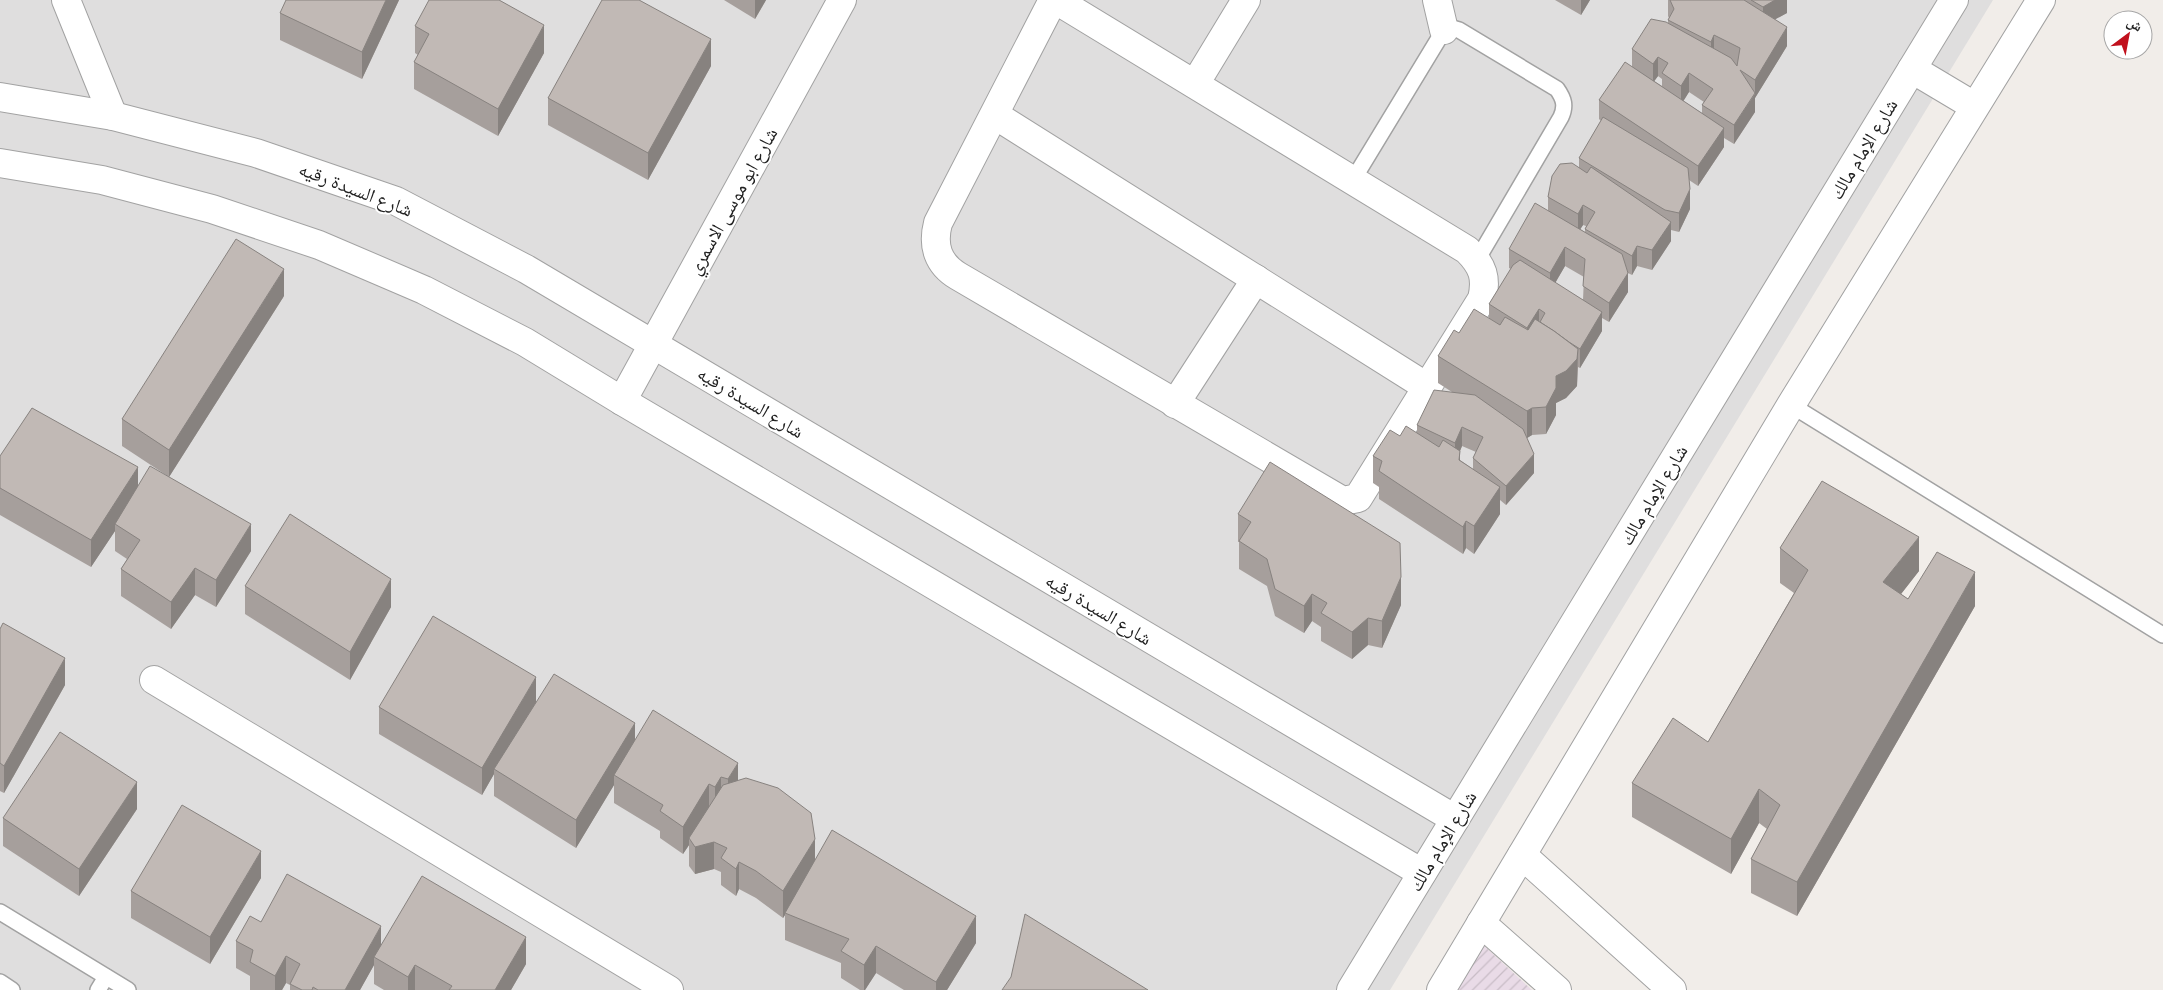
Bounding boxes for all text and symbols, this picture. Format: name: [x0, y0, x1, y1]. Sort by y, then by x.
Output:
north arrow: [2103, 10, 2153, 60]
text: ش: [2124, 13, 2146, 36]
street label: شارع الإمام مالك: [1824, 95, 1904, 205]
street label: شارع ابو موسى الاسمري: [682, 124, 786, 281]
street label: شارع السيدة رقيه: [295, 157, 416, 223]
street label: شارع السيدة رقيه: [693, 362, 808, 444]
street label: شارع الإمام مالك: [1614, 441, 1694, 551]
street label: شارع السيدة رقيه: [1041, 569, 1156, 651]
street label: شارع الإمام مالك: [1403, 787, 1483, 897]

